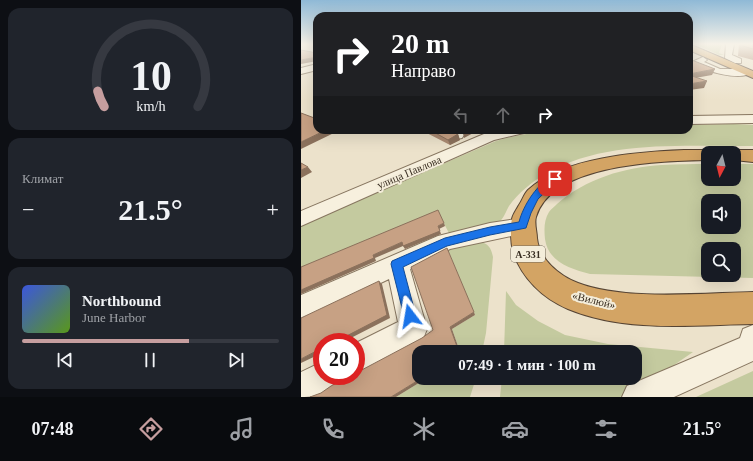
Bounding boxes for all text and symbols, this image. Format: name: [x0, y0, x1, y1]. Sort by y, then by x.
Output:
icon: right: [325, 28, 377, 80]
text: 20 m: [391, 28, 449, 59]
text: 10: [130, 53, 171, 99]
text: Направо: [391, 61, 456, 81]
text: km/h: [136, 97, 165, 113]
icon: left: [450, 104, 472, 126]
icon: ahead: [492, 104, 514, 126]
icon: right: [534, 104, 556, 126]
north arrow: [701, 146, 741, 186]
map controls: [701, 146, 741, 282]
street label: улица Павлова: [375, 153, 443, 191]
pin: [538, 162, 572, 196]
icon: arrive: [544, 168, 566, 190]
text: Климат: [22, 171, 63, 186]
text: 21.5°: [118, 193, 183, 226]
button: sound: [701, 194, 741, 234]
text: −: [22, 197, 34, 222]
text: +: [267, 197, 279, 222]
button: search: [701, 242, 741, 282]
road number: А-331: [511, 246, 545, 262]
street label: «Вилюй»: [571, 289, 617, 311]
text: Northbound: [82, 293, 161, 309]
position arrow: [389, 295, 431, 337]
text: June Harbor: [82, 310, 146, 325]
speed limit sign: 20: [313, 333, 365, 385]
icon: previous: [54, 349, 76, 371]
icon: pause: [139, 349, 161, 371]
icon: next: [225, 349, 247, 371]
text: 07:49 · 1 мин · 100 m: [458, 357, 596, 373]
icon: directions: [137, 415, 165, 443]
icon: music: [228, 415, 256, 443]
icon: phone: [319, 415, 347, 443]
icon: climate: [410, 415, 438, 443]
icon: car: [501, 415, 529, 443]
icon: filters: [592, 415, 620, 443]
text: 07:48: [32, 419, 74, 439]
text: 21.5°: [683, 419, 721, 439]

